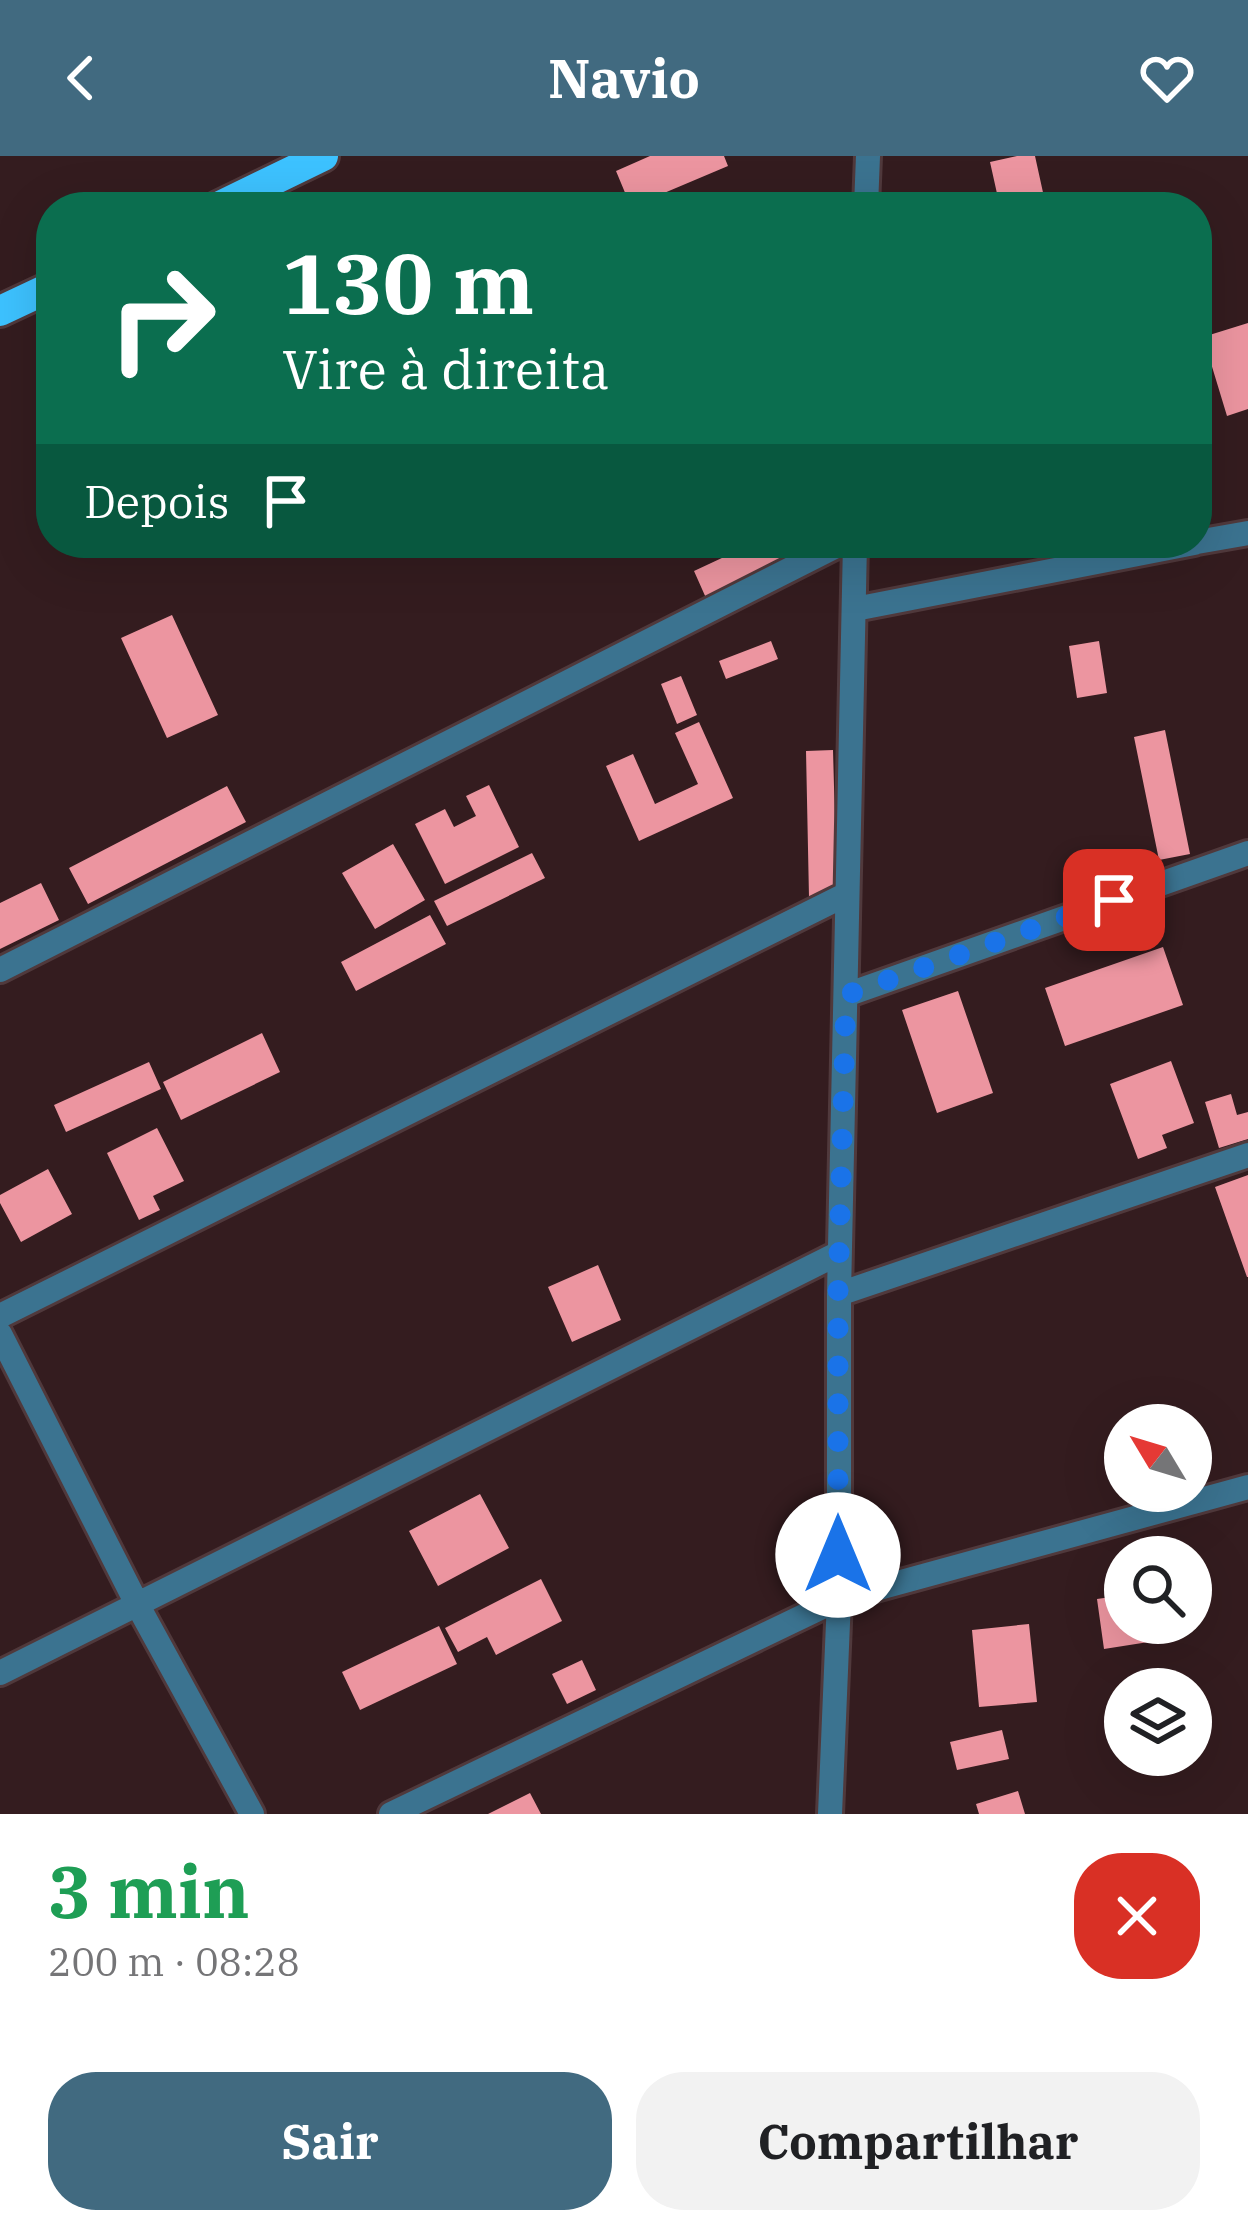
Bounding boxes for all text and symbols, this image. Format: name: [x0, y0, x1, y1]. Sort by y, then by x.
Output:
text: Navio: [548, 43, 700, 113]
icon: back: [48, 45, 114, 111]
icon: heart: [1134, 45, 1200, 111]
text: 130 m: [282, 228, 534, 337]
icon: right: [84, 240, 240, 396]
text: Vire à direita: [282, 334, 609, 404]
icon: arrive: [253, 468, 319, 534]
text: Depois: [84, 472, 229, 530]
pin: [1063, 849, 1165, 951]
icon: arrive: [1081, 867, 1147, 933]
north arrow: [1104, 1404, 1212, 1512]
map controls: [1104, 1404, 1212, 1776]
position arrow: [775, 1492, 901, 1618]
button: search: [1104, 1536, 1212, 1644]
button: layers: [1104, 1668, 1212, 1776]
text: 3 min: [48, 1844, 250, 1938]
button: close: [1074, 1853, 1200, 1979]
text: 200 m · 08:28: [48, 1936, 300, 1987]
button: Sair: [48, 2072, 612, 2210]
button: Compartilhar: [636, 2072, 1200, 2210]

